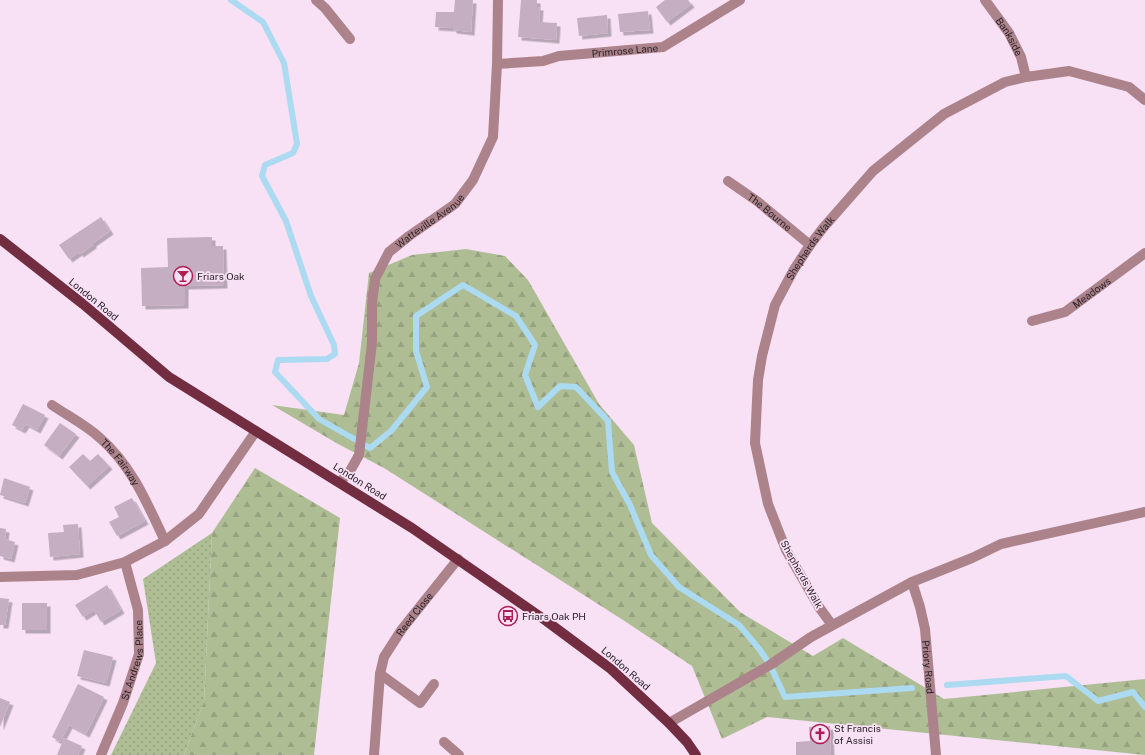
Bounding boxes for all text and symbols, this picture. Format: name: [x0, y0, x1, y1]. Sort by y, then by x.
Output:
street label: Bankside: [993, 15, 1025, 58]
street label: Primrose Lane: [591, 41, 659, 59]
street label: The Bourne: [745, 190, 795, 234]
street label: Watteville Avenue: [393, 191, 467, 250]
street label: Shepherds Walk: [783, 213, 837, 282]
bar icon: Friars Oak: [172, 265, 194, 287]
place label: Friars Oak: [197, 270, 245, 282]
street label: London Road: [67, 275, 121, 323]
street label: Meadows: [1070, 275, 1113, 311]
street label: The Fairway: [99, 436, 143, 488]
street label: London Road: [331, 460, 389, 502]
street label: Shepherds Walk: [778, 538, 826, 610]
street label: Reed Close: [393, 590, 435, 638]
bus stop icon: Friars Oak PH: [497, 605, 519, 627]
place label: Friars Oak PH: [522, 610, 586, 622]
street label: St Andrews Place: [118, 619, 145, 702]
street label: Priory Road: [920, 640, 937, 694]
street label: London Road: [599, 644, 653, 692]
place label: St Francis of Assisi: [834, 722, 881, 746]
church icon: St Francis of Assisi: [809, 723, 831, 745]

